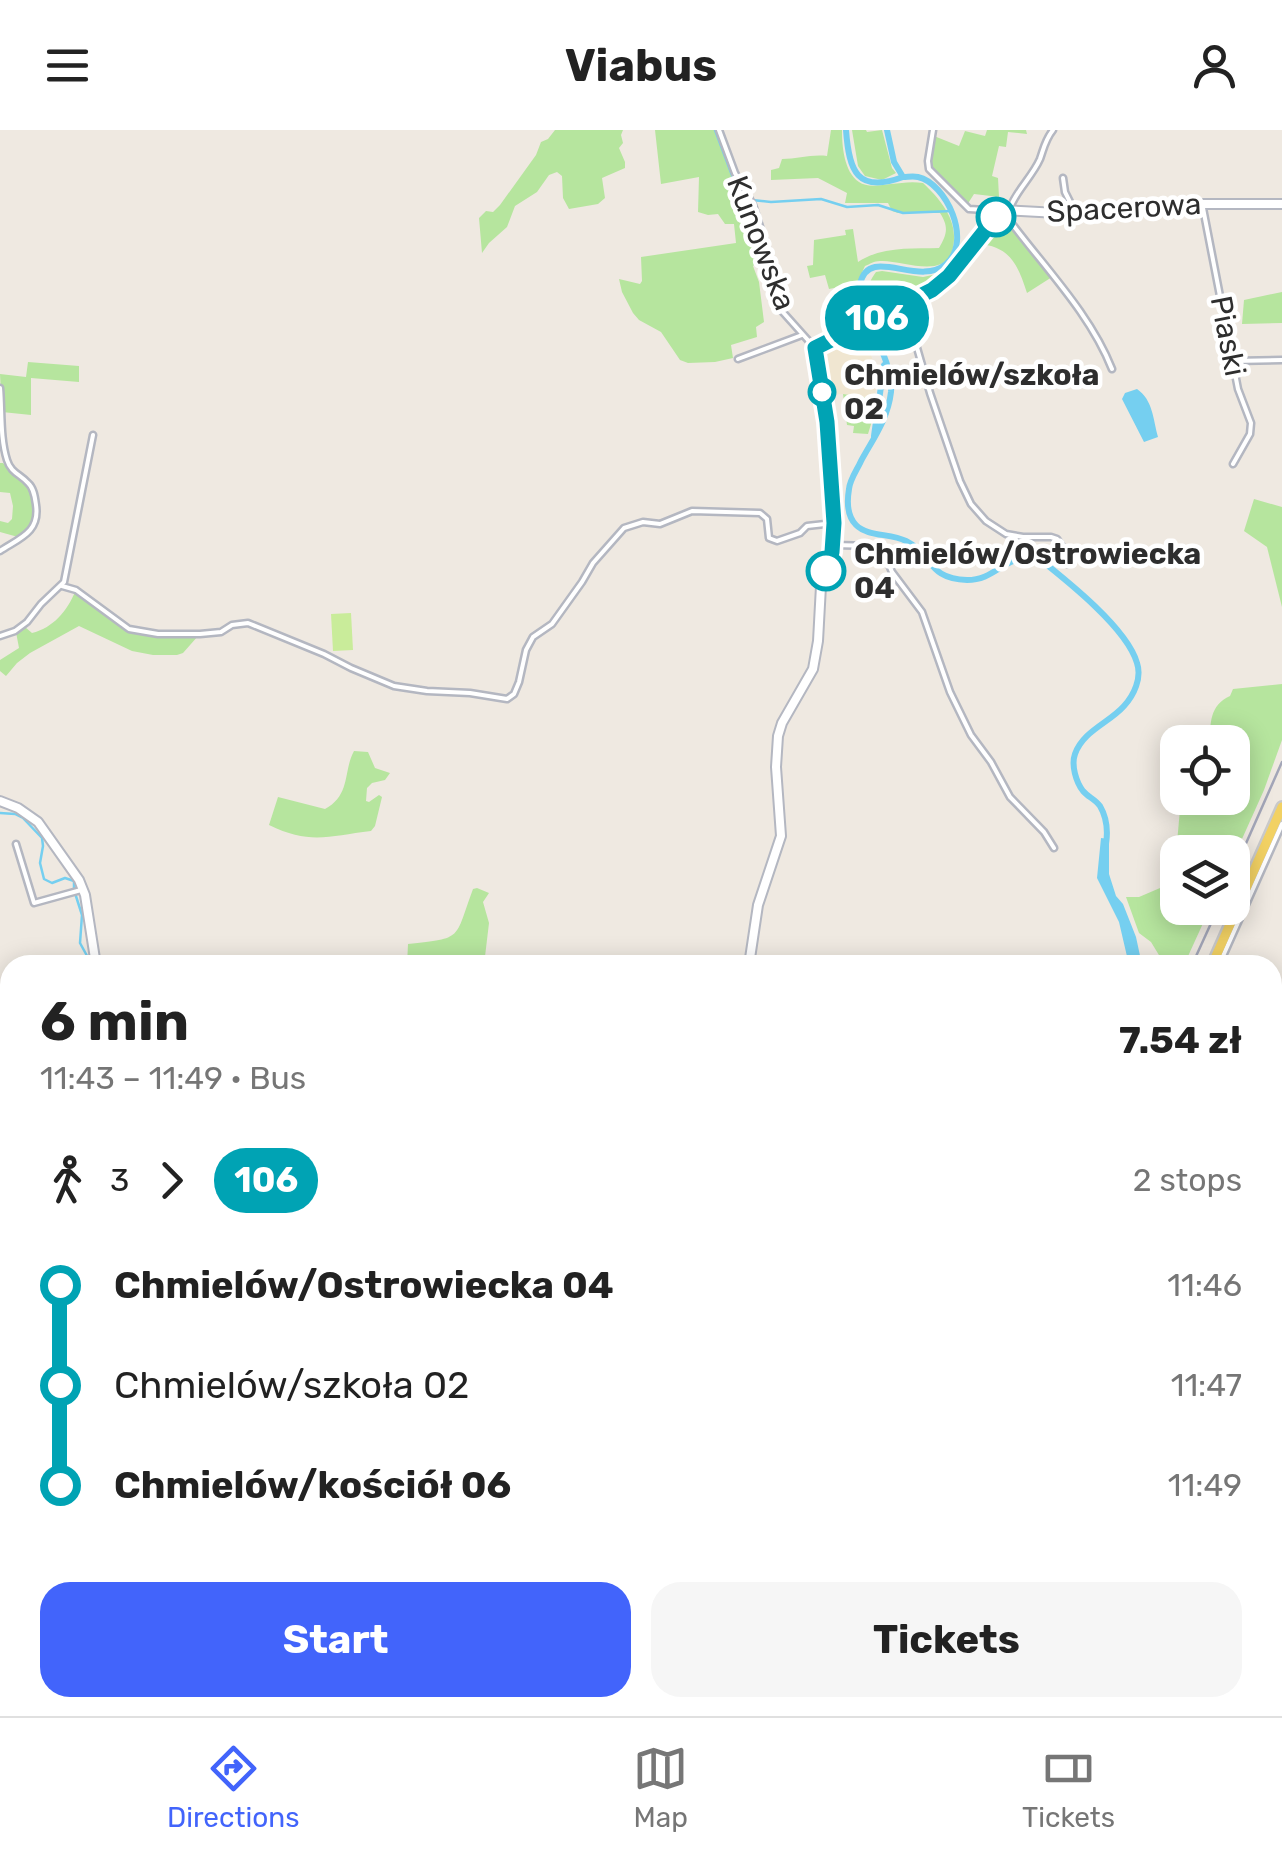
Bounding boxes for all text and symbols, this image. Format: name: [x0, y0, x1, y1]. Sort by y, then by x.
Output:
icon: menu: [40, 38, 95, 93]
icon: person: [1187, 38, 1242, 93]
text: Viabus: [565, 39, 717, 92]
street label: Kunowska: [719, 171, 803, 315]
street label: Spacerowa: [1046, 186, 1202, 230]
unlabelled marker: [977, 198, 1015, 236]
line badge: 106: [820, 286, 934, 350]
street label: Piaski: [1203, 293, 1253, 379]
text: 106: [845, 297, 909, 339]
place label: Chmielów/szkoła 02: [844, 357, 1100, 427]
marker: Chmielów/szkoła 02: [809, 379, 835, 405]
place label: Chmielów/Ostrowiecka 04: [854, 536, 1201, 606]
marker: Chmielów/Ostrowiecka 04: [807, 552, 845, 590]
map controls: [1160, 725, 1250, 925]
button: locate: [1160, 725, 1250, 815]
button: layers: [1160, 835, 1250, 925]
text: 6 min: [40, 989, 189, 1054]
text: 7.54 zł: [1119, 1017, 1242, 1063]
text: 11:43 – 11:49 · Bus: [40, 1059, 306, 1097]
icon: walk: [40, 1153, 95, 1208]
icon: forward: [144, 1153, 199, 1208]
text: 106: [234, 1159, 298, 1201]
text: 3: [110, 1161, 129, 1199]
text: 2 stops: [1133, 1161, 1242, 1199]
text: Chmielów/Ostrowiecka 04: [114, 1262, 614, 1308]
text: 11:46: [1167, 1266, 1242, 1304]
text: Chmielów/szkoła 02: [114, 1362, 469, 1408]
text: 11:47: [1171, 1366, 1242, 1404]
text: Chmielów/kościół 06: [114, 1462, 511, 1508]
text: 11:49: [1168, 1466, 1242, 1504]
button: Start: [40, 1582, 631, 1697]
button: Tickets: [651, 1582, 1242, 1697]
tab: Directions: [167, 1741, 300, 1834]
tab: Map: [633, 1741, 688, 1834]
tab: Tickets: [1022, 1741, 1115, 1834]

